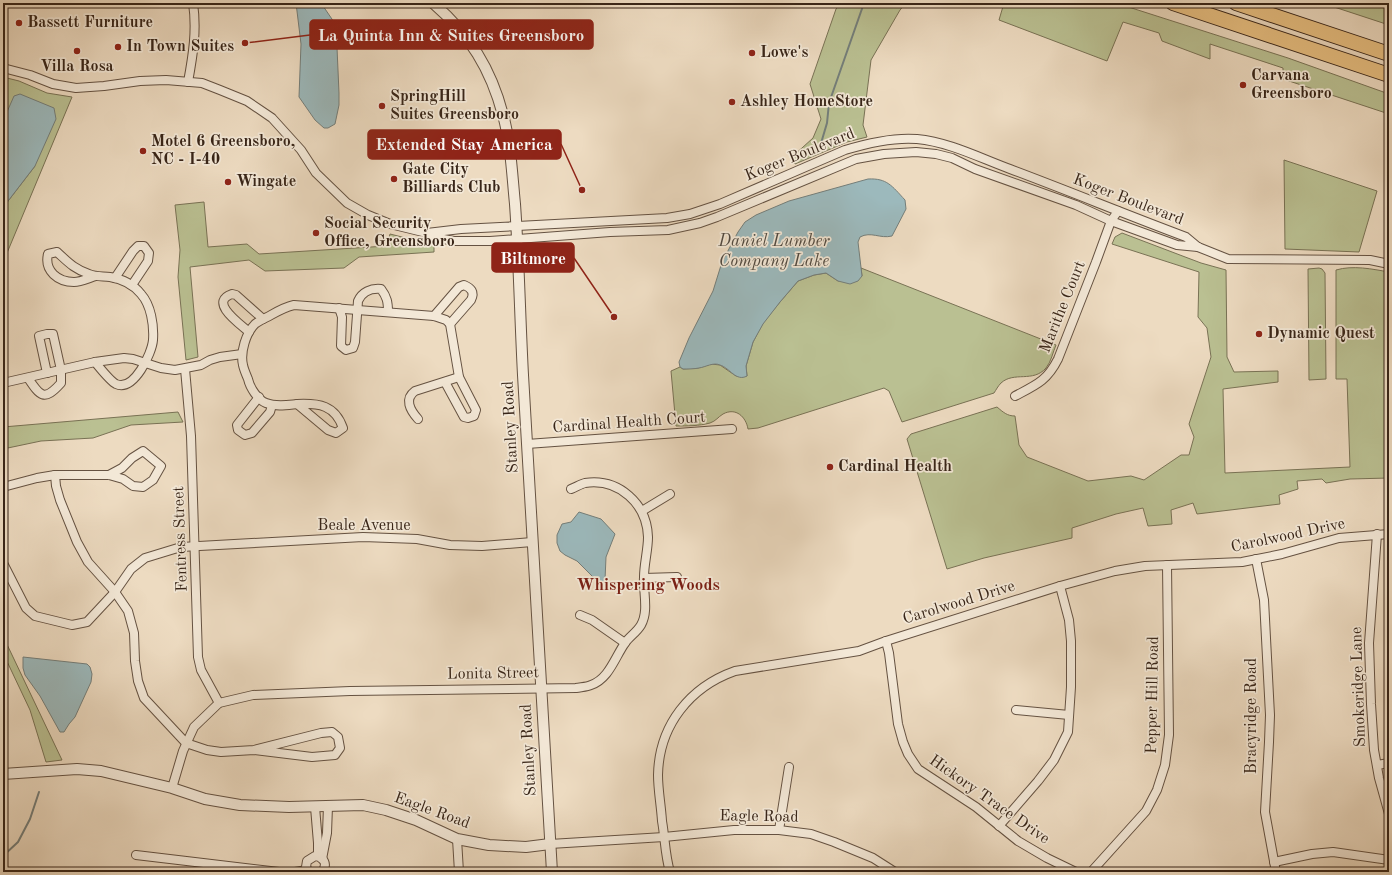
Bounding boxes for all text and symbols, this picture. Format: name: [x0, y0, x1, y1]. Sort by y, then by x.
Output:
place label: Bassett Furniture: [27, 15, 153, 31]
marker: Bassett Furniture: [14, 18, 24, 28]
callout: La Quinta Inn & Suites Greensboro: [310, 20, 593, 49]
text: La Quinta Inn & Suites Greensboro: [318, 28, 584, 45]
place label: In Town Suites: [126, 39, 234, 55]
marker: In Town Suites: [113, 42, 123, 52]
place label: Lowe's: [760, 45, 808, 61]
marker: Villa Rosa: [72, 46, 82, 56]
marker: Lowe's: [747, 48, 757, 58]
place label: Villa Rosa: [40, 59, 114, 75]
place label: Carvana Greensboro: [1251, 68, 1332, 102]
marker: Carvana Greensboro: [1238, 80, 1248, 90]
place label: SpringHill Suites Greensboro: [390, 89, 519, 123]
place label: Ashley HomeStore: [740, 94, 873, 110]
marker: Ashley HomeStore: [727, 97, 737, 107]
marker: SpringHill Suites Greensboro: [377, 101, 387, 111]
street label: Koger Boulevard: [743, 126, 857, 184]
callout: Extended Stay America: [368, 130, 561, 159]
place label: Motel 6 Greensboro, NC - I-40: [151, 134, 295, 168]
text: Extended Stay America: [375, 137, 553, 154]
marker: Motel 6 Greensboro, NC - I-40: [138, 146, 148, 156]
place label: Gate City Billiards Club: [402, 162, 500, 196]
street label: Koger Boulevard: [1070, 172, 1186, 228]
place label: Wingate: [236, 174, 296, 190]
marker: Gate City Billiards Club: [389, 174, 399, 184]
marker: Wingate: [223, 177, 233, 187]
place label: Social Security Office, Greensboro: [324, 216, 455, 250]
marker: Social Security Office, Greensboro: [311, 228, 321, 238]
water label: Daniel Lumber Company Lake: [717, 233, 830, 270]
callout: Biltmore: [492, 243, 574, 272]
text: Biltmore: [500, 251, 566, 268]
street label: Marithe Court: [1037, 258, 1089, 355]
place label: Dynamic Quest: [1267, 326, 1375, 342]
marker: Dynamic Quest: [1254, 329, 1264, 339]
street label: Stanley Road: [501, 380, 521, 474]
street label: Cardinal Health Court: [552, 410, 707, 436]
place label: Cardinal Health: [838, 459, 952, 475]
marker: Cardinal Health: [825, 462, 835, 472]
street label: Fentress Street: [171, 485, 191, 592]
street label: Carolwood Drive: [1229, 516, 1347, 556]
street label: Beale Avenue: [317, 518, 411, 534]
district label: Whispering Woods: [576, 577, 720, 594]
street label: Carolwood Drive: [901, 578, 1017, 628]
street label: Smokeridge Lane: [1349, 626, 1369, 748]
street label: Pepper Hill Road: [1144, 636, 1162, 754]
street label: Bracyridge Road: [1244, 658, 1260, 774]
street label: Lonita Street: [447, 665, 540, 683]
street label: Stanley Road: [519, 703, 539, 797]
street label: Hickory Trace Drive: [926, 752, 1052, 848]
street label: Eagle Road: [392, 790, 472, 832]
street label: Eagle Road: [719, 808, 799, 826]

